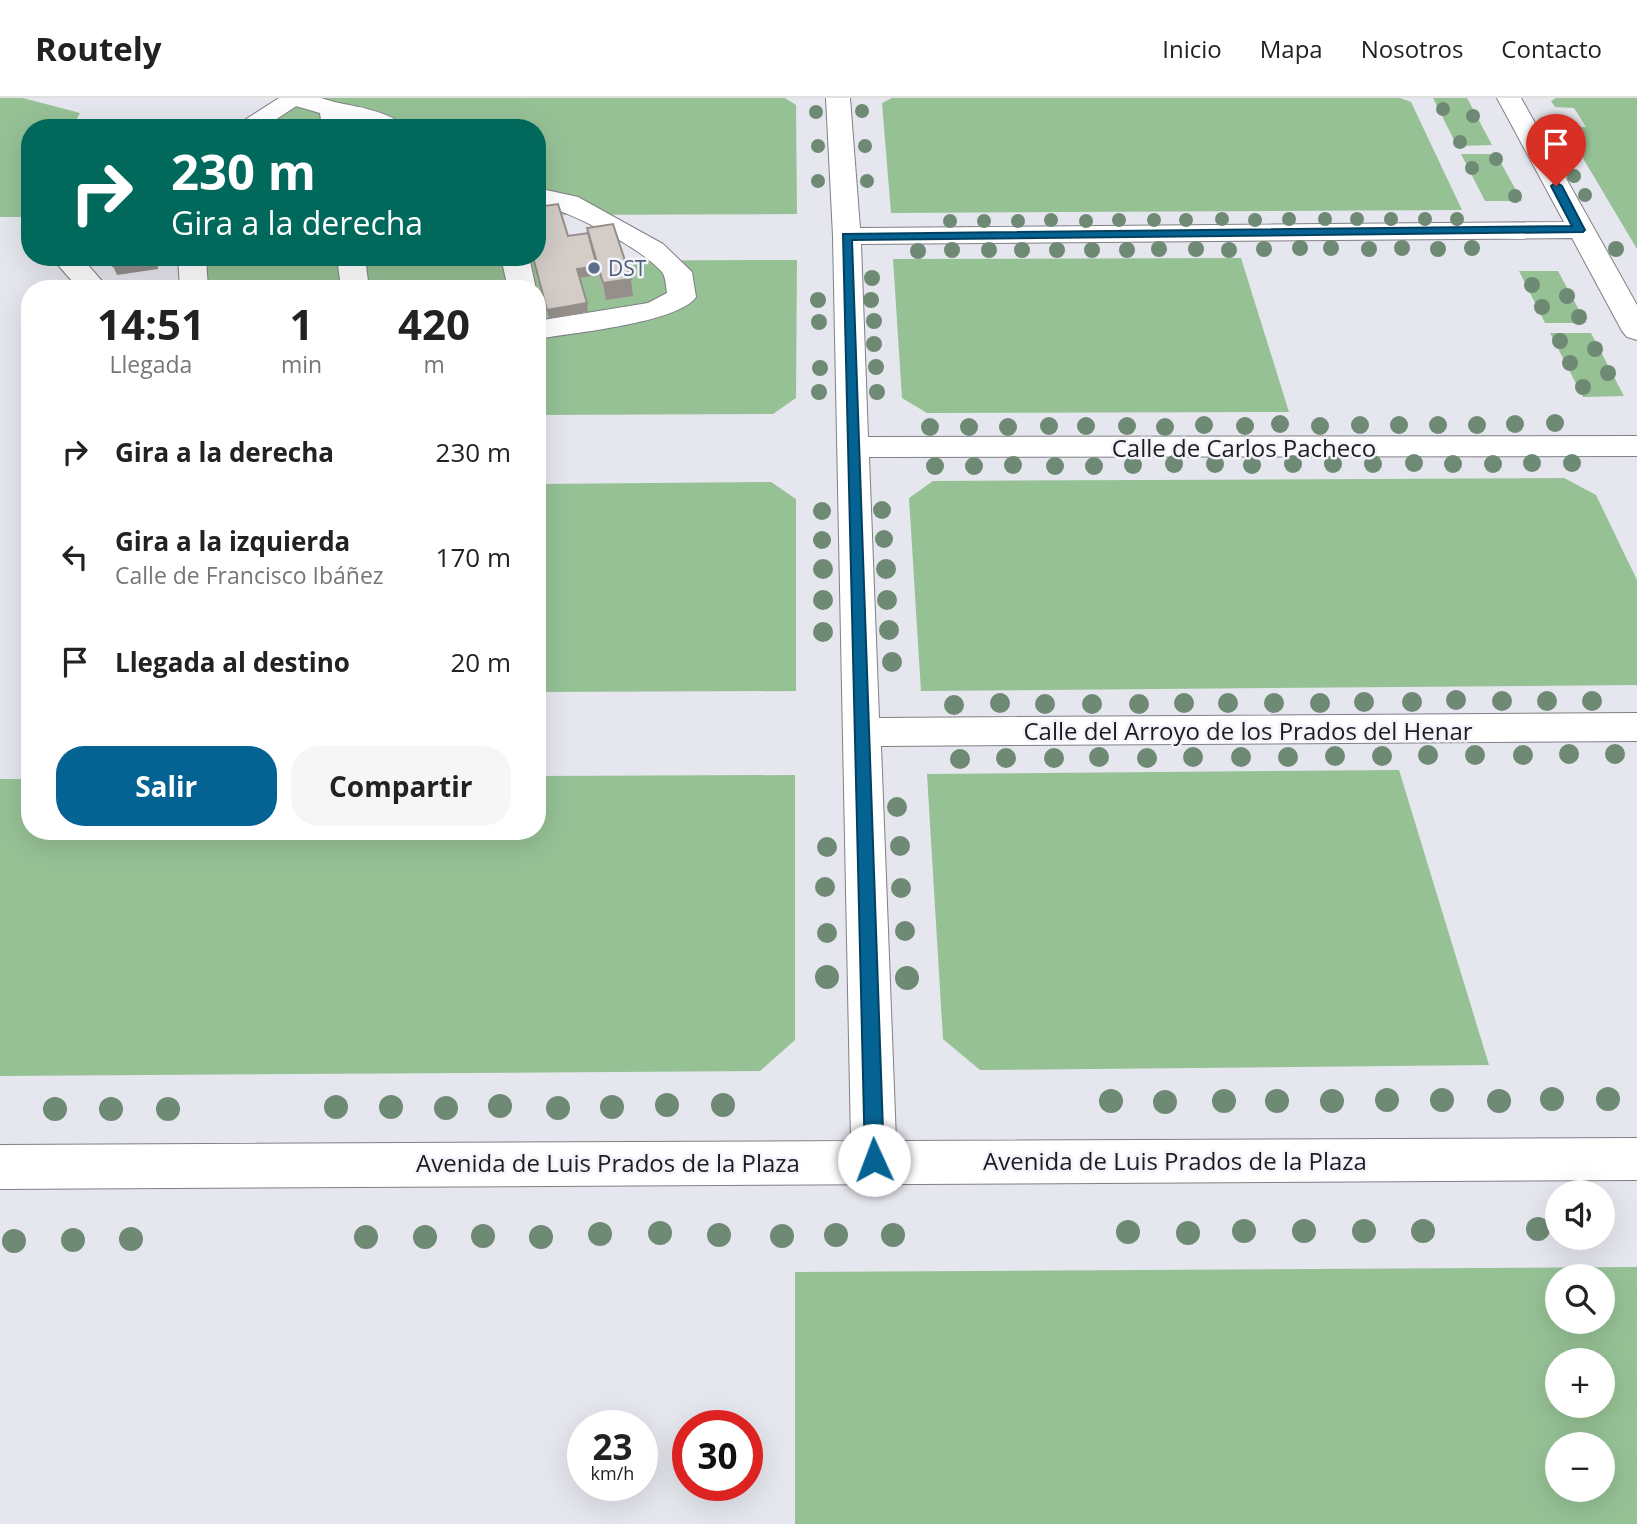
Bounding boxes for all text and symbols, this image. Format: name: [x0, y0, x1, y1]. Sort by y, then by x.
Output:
text: Routely: [35, 26, 162, 71]
text: Inicio: [1162, 32, 1222, 65]
text: Mapa: [1260, 32, 1323, 65]
text: Nosotros: [1361, 32, 1463, 65]
text: Contacto: [1501, 32, 1602, 65]
pin: [1526, 114, 1586, 186]
icon: arrive: [1537, 125, 1575, 163]
text: 230 m: [171, 138, 316, 204]
icon: right: [56, 147, 147, 238]
text: Gira a la derecha: [171, 201, 423, 244]
place label: DST: [608, 254, 647, 282]
marker: DST: [586, 260, 602, 276]
text: 14:51: [97, 295, 205, 352]
text: 1: [289, 295, 314, 352]
text: 420: [398, 295, 470, 352]
text: Llegada: [110, 348, 192, 380]
text: min: [281, 348, 322, 380]
text: m: [423, 348, 445, 380]
street label: Calle de Carlos Pacheco: [1112, 431, 1376, 464]
icon: right: [56, 433, 94, 471]
text: Gira a la derecha: [115, 434, 334, 470]
text: 230 m: [436, 434, 511, 470]
text: Gira a la izquierda: [115, 523, 350, 559]
icon: left: [56, 538, 94, 576]
text: 170 m: [436, 539, 511, 575]
text: Calle de Francisco Ibáñez: [115, 559, 384, 591]
icon: arrive: [56, 643, 94, 681]
text: Llegada al destino: [115, 644, 350, 680]
text: 20 m: [450, 644, 511, 680]
street label: Calle del Arroyo de los Prados del Henar: [1023, 714, 1473, 747]
button: Salir: [56, 746, 277, 826]
button: Compartir: [291, 746, 511, 826]
position arrow: [837, 1123, 911, 1197]
street label: Avenida de Luis Prados de la Plaza: [983, 1144, 1367, 1177]
street label: Avenida de Luis Prados de la Plaza: [416, 1146, 800, 1179]
map controls: [1545, 1180, 1615, 1502]
button: sound: [1545, 1180, 1615, 1250]
button: search: [1545, 1264, 1615, 1334]
button: +: [1545, 1348, 1615, 1418]
speed limit sign: 30: [672, 1410, 763, 1501]
text: 23: [592, 1423, 633, 1470]
button: −: [1545, 1432, 1615, 1502]
text: km/h: [591, 1461, 634, 1485]

